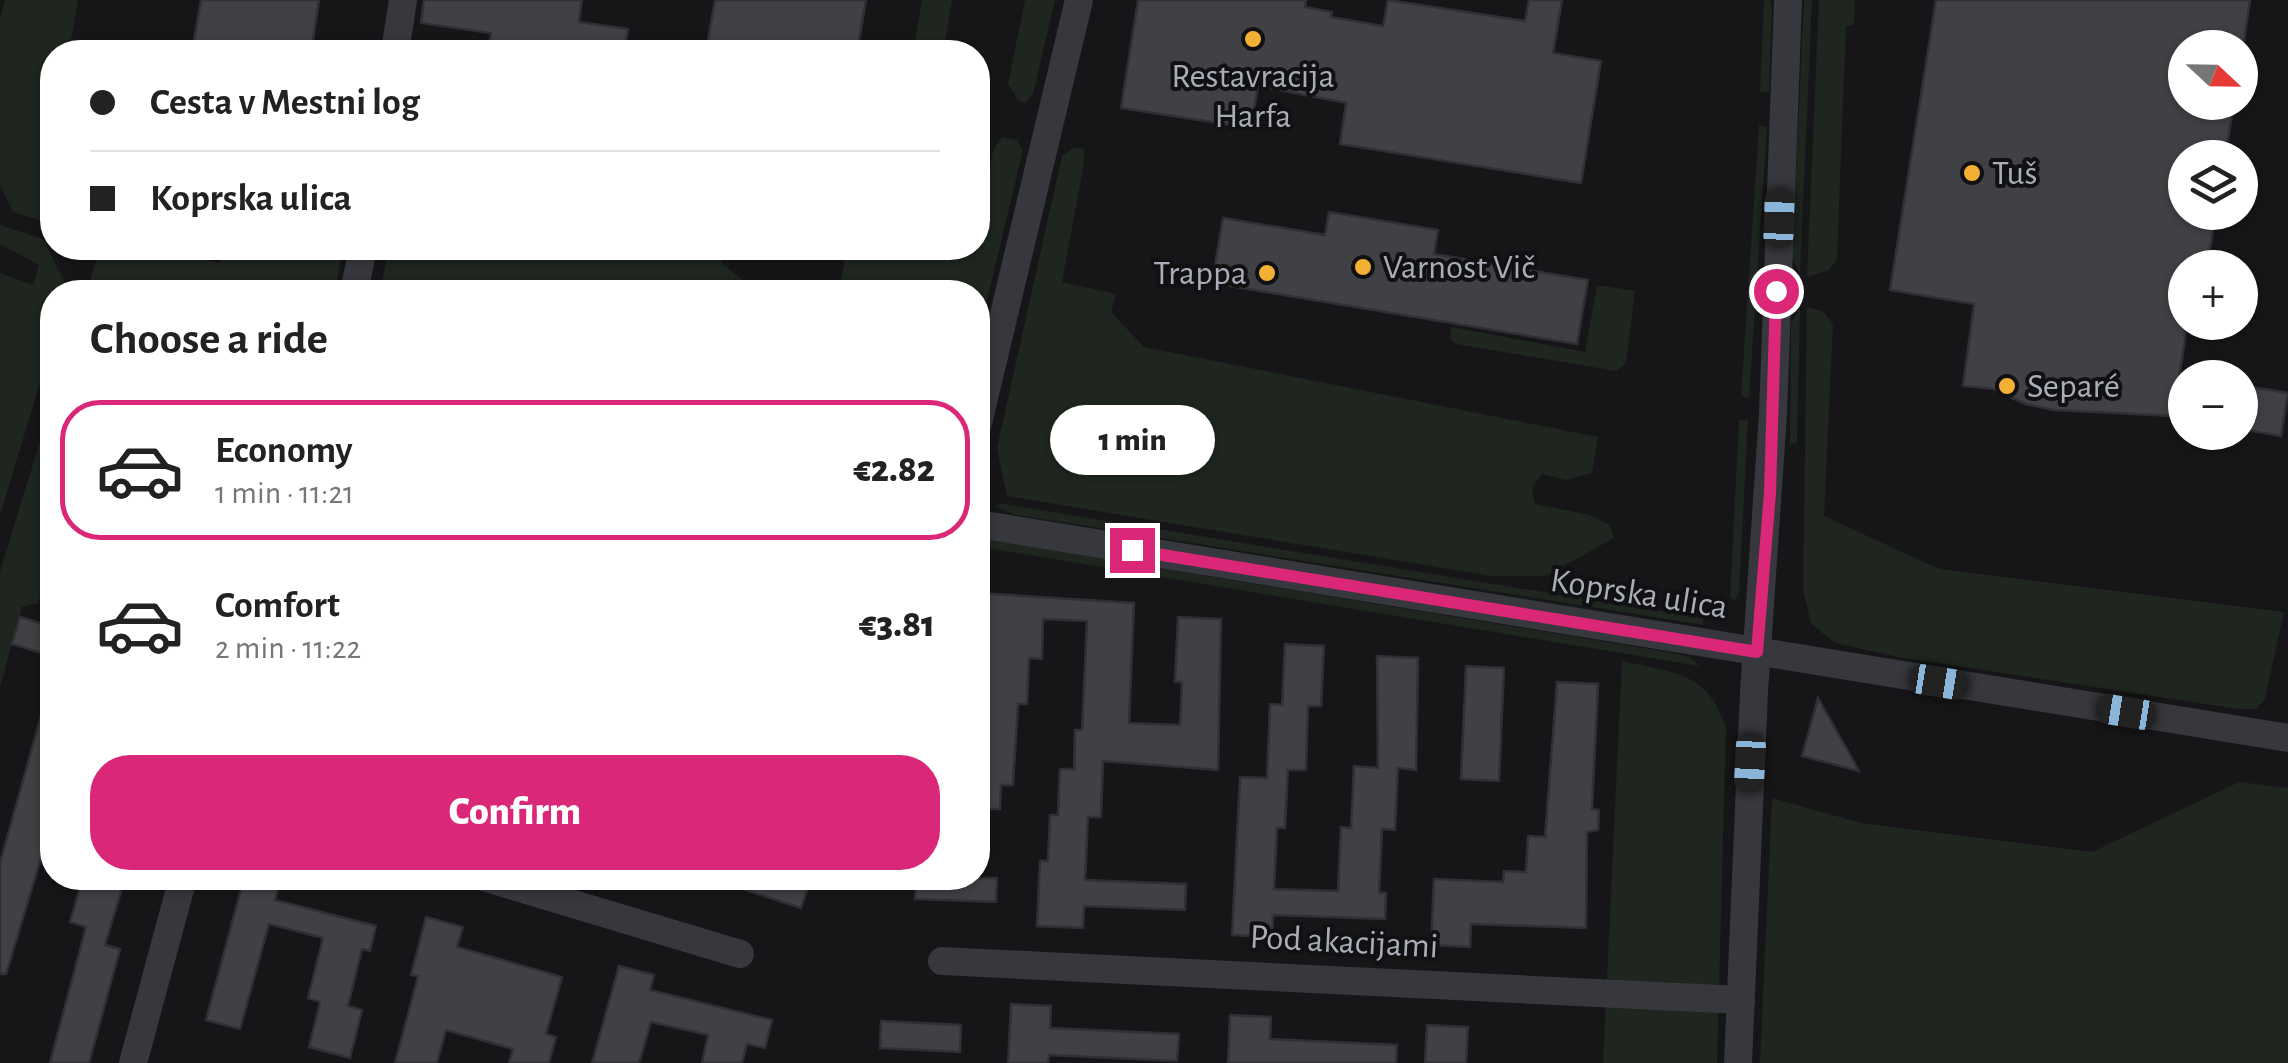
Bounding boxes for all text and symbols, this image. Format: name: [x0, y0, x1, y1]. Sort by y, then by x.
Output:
marker: Restavracija Harfa: [1242, 28, 1264, 50]
north arrow: [2168, 30, 2258, 120]
map controls: [2168, 30, 2258, 450]
place label: Restavracija Harfa: [1171, 59, 1335, 134]
text: Cesta v Mestni log: [150, 84, 420, 122]
button: layers: [2168, 140, 2258, 230]
place label: Tuš: [1992, 156, 2037, 191]
marker: Tuš: [1961, 162, 1983, 184]
text: Koprska ulica: [150, 180, 352, 218]
car: [1763, 187, 1795, 249]
place label: Varnost Vič: [1383, 250, 1535, 285]
button: +: [2168, 250, 2258, 340]
place label: Trappa: [1153, 256, 1247, 291]
marker: Varnost Vič: [1352, 256, 1374, 278]
marker: Trappa: [1256, 262, 1278, 284]
route start: [1754, 269, 1799, 314]
text: Choose a ride: [90, 317, 328, 362]
button: −: [2168, 360, 2258, 450]
place label: Separé: [2027, 369, 2120, 404]
marker: Separé: [1996, 375, 2018, 397]
callout: 1 min: [1050, 405, 1214, 475]
text: 1 min: [1098, 424, 1167, 456]
icon: car: [95, 425, 185, 515]
text: Economy: [215, 432, 353, 470]
text: €2.82: [853, 451, 935, 489]
text: 1 min · 11:21: [215, 477, 354, 509]
route end: [1110, 528, 1155, 573]
street label: Koprska ulica: [1548, 563, 1730, 625]
icon: car: [95, 580, 185, 670]
text: Comfort: [215, 587, 340, 625]
text: €3.81: [859, 606, 935, 644]
text: 2 min · 11:22: [215, 632, 361, 664]
car: [1907, 662, 1971, 702]
car: [2094, 692, 2158, 732]
car: [1733, 732, 1767, 794]
button: Confirm: [90, 755, 940, 870]
street label: Pod akacijami: [1249, 920, 1439, 964]

